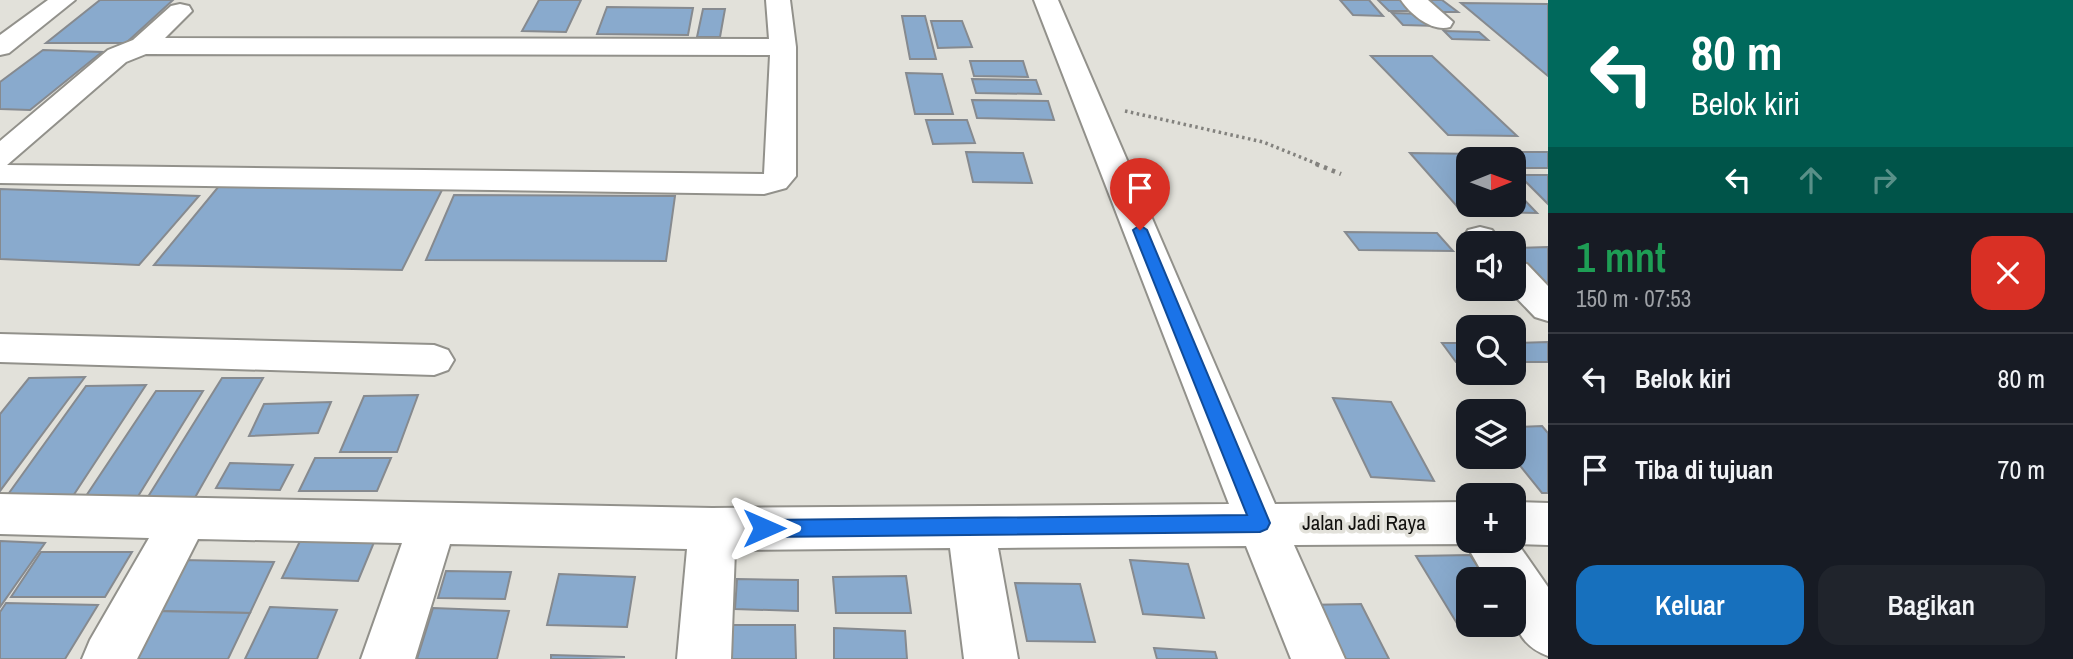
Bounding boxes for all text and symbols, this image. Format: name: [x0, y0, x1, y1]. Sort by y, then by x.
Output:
text: 80 m: [1691, 19, 1783, 85]
icon: left: [1576, 28, 1667, 119]
text: Belok kiri: [1691, 82, 1800, 125]
north arrow: [1456, 147, 1526, 217]
map controls: [1456, 147, 1526, 637]
pin: [1110, 158, 1170, 230]
icon: left: [1719, 161, 1757, 199]
icon: ahead: [1792, 161, 1830, 199]
icon: right: [1865, 161, 1903, 199]
icon: arrive: [1121, 169, 1159, 207]
text: 1 mnt: [1576, 229, 1666, 285]
button: sound: [1456, 231, 1526, 301]
button: close: [1971, 236, 2045, 310]
text: 150 m · 07:53: [1576, 283, 1691, 314]
button: search: [1456, 315, 1526, 385]
icon: left: [1576, 360, 1614, 398]
text: Belok kiri: [1635, 361, 1731, 396]
text: 80 m: [1998, 361, 2045, 396]
button: layers: [1456, 399, 1526, 469]
icon: arrive: [1576, 451, 1614, 489]
text: Tiba di tujuan: [1635, 452, 1773, 487]
text: 70 m: [1998, 452, 2045, 487]
button: +: [1456, 483, 1526, 553]
position arrow: [727, 491, 801, 565]
street label: Jalan Jadi Raya: [1302, 508, 1426, 537]
button: Keluar: [1576, 565, 1804, 645]
button: Bagikan: [1818, 565, 2045, 645]
button: −: [1456, 567, 1526, 637]

